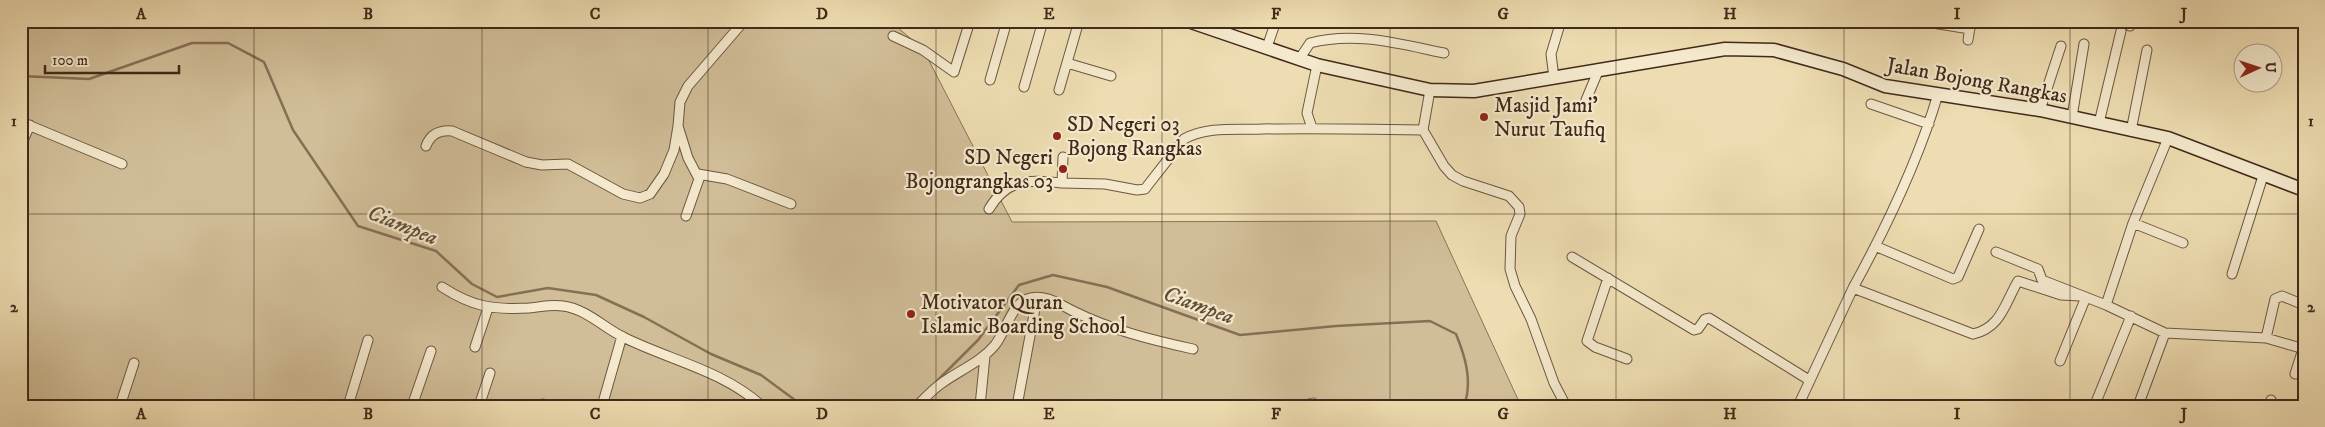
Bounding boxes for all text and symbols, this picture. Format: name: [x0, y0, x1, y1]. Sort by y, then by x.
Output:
text: A: [135, 4, 147, 24]
text: B: [363, 4, 373, 24]
text: C: [590, 4, 600, 24]
text: D: [816, 4, 828, 24]
text: E: [1043, 4, 1055, 24]
text: F: [1271, 4, 1281, 24]
text: G: [1497, 4, 1509, 24]
text: H: [1723, 4, 1737, 24]
text: I: [1954, 4, 1961, 24]
text: J: [2179, 4, 2188, 24]
scale bar: [45, 42, 179, 74]
north arrow: [2232, 42, 2282, 92]
text: 100 m: [52, 51, 88, 70]
street label: Jalan Bojong Rangkas: [1883, 52, 2069, 110]
text: U: [2261, 61, 2279, 73]
place label: Masjid Jami' Nurut Taufiq: [1494, 93, 1606, 143]
text: 1: [11, 111, 17, 131]
marker: Masjid Jami' Nurut Taufiq: [1478, 111, 1490, 123]
text: 1: [2308, 111, 2314, 131]
place label: SD Negeri 03 Bojong Rangkas: [1067, 112, 1202, 162]
marker: SD Negeri 03 Bojong Rangkas: [1051, 130, 1063, 142]
place label: SD Negeri Bojongrangkas 03: [905, 145, 1053, 195]
marker: SD Negeri Bojongrangkas 03: [1057, 163, 1069, 175]
water label: Ciampea: [363, 199, 441, 252]
water label: Ciampea: [1159, 280, 1238, 331]
place label: Motivator Quran Islamic Boarding School: [921, 290, 1127, 340]
text: 2: [10, 297, 19, 317]
text: 2: [2307, 297, 2316, 317]
marker: Motivator Quran Islamic Boarding School: [905, 308, 917, 320]
text: A: [135, 404, 147, 424]
text: B: [363, 404, 373, 424]
text: C: [590, 404, 600, 424]
text: D: [816, 404, 828, 424]
text: E: [1043, 404, 1055, 424]
text: F: [1271, 404, 1281, 424]
text: G: [1497, 404, 1509, 424]
text: H: [1723, 404, 1737, 424]
text: I: [1954, 404, 1961, 424]
text: J: [2179, 404, 2188, 424]

